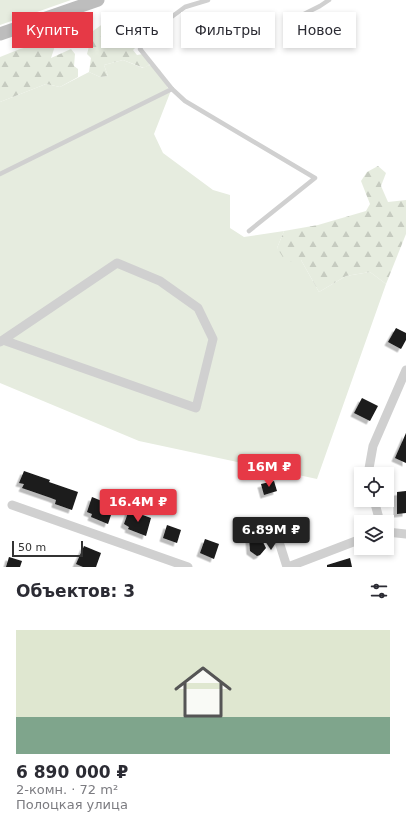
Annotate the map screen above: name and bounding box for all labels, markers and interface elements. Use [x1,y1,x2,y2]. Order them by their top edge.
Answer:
chip: Купить [12,12,93,48]
chip: Снять [101,12,173,48]
chip: Фильтры [181,12,275,48]
chip: Новое [283,12,356,48]
pin: 16M ₽ [241,454,297,488]
text: 16M ₽ [247,459,291,474]
map controls [354,467,394,555]
button: locate [354,467,394,507]
pin: 16.4M ₽ [101,489,175,523]
text: 16.4M ₽ [109,494,167,509]
button: layers [354,515,394,555]
pin: 6.89M ₽ [234,517,308,551]
text: 6.89M ₽ [242,522,300,537]
scale bar [12,539,83,558]
text: 50 m [18,541,46,554]
icon: filters [368,580,390,602]
text: Объектов: 3 [16,581,135,601]
icon: home [167,656,239,728]
text: 6 890 000 ₽ [16,762,128,782]
text: 2-комн. · 72 m² [16,782,118,797]
text: Полоцкая улица [16,797,128,812]

